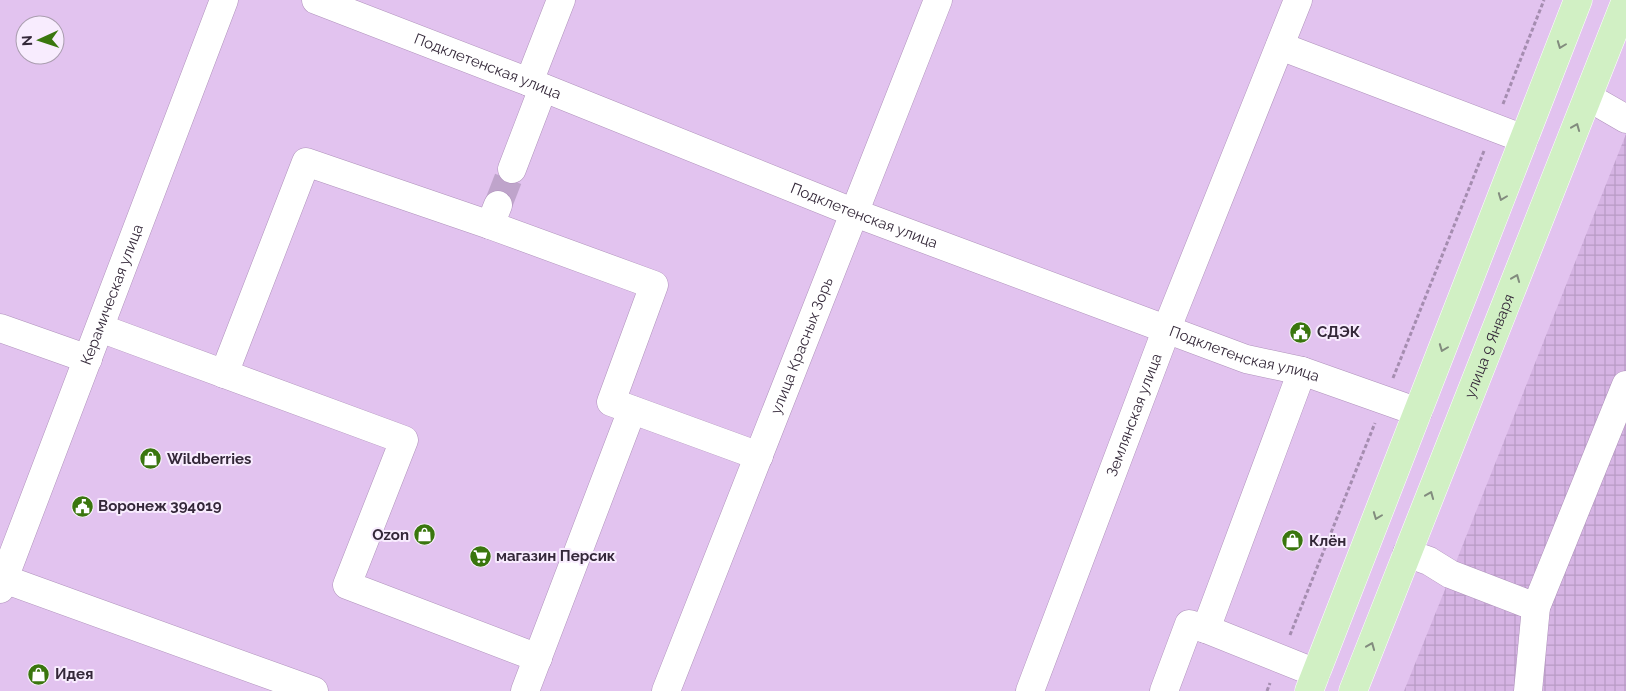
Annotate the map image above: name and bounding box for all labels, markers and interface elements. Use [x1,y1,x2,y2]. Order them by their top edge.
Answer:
north arrow [15,15,65,65]
street label: Подклетенская улица [412,30,564,103]
text: N [19,35,35,46]
one-way arrow [1557,41,1567,49]
one-way arrow [1569,123,1580,132]
street label: Подклетенская улица [788,179,940,252]
one-way arrow [1497,192,1508,201]
street label: Керамическая улица [77,222,147,368]
one-way arrow [1510,274,1520,283]
street label: улица Красных Зорь [767,275,837,417]
street label: улица 9 Января [1461,291,1518,401]
public building icon: СДЭК [1289,320,1313,344]
street label: Подклетенская улица [1167,322,1322,385]
place label: СДЭК [1317,323,1361,341]
one-way arrow [1438,343,1449,352]
street label: Землянская улица [1103,351,1166,479]
shop icon: Wildberries [139,447,163,471]
place label: Wildberries [167,450,251,468]
one-way arrow [1425,491,1435,499]
public building icon: Воронеж 394019 [70,494,94,518]
place label: Воронеж 394019 [98,497,222,515]
one-way arrow [1373,511,1383,520]
shop icon: Ozon [413,523,437,547]
place label: Ozon [372,526,409,544]
shop icon: Клён [1281,529,1305,553]
place label: Клён [1309,532,1346,550]
supermarket icon: магазин Персик [468,544,492,568]
place label: магазин Персик [496,547,616,565]
one-way arrow [1364,642,1375,651]
shop icon: Идея [27,662,51,686]
place label: Идея [55,665,93,683]

